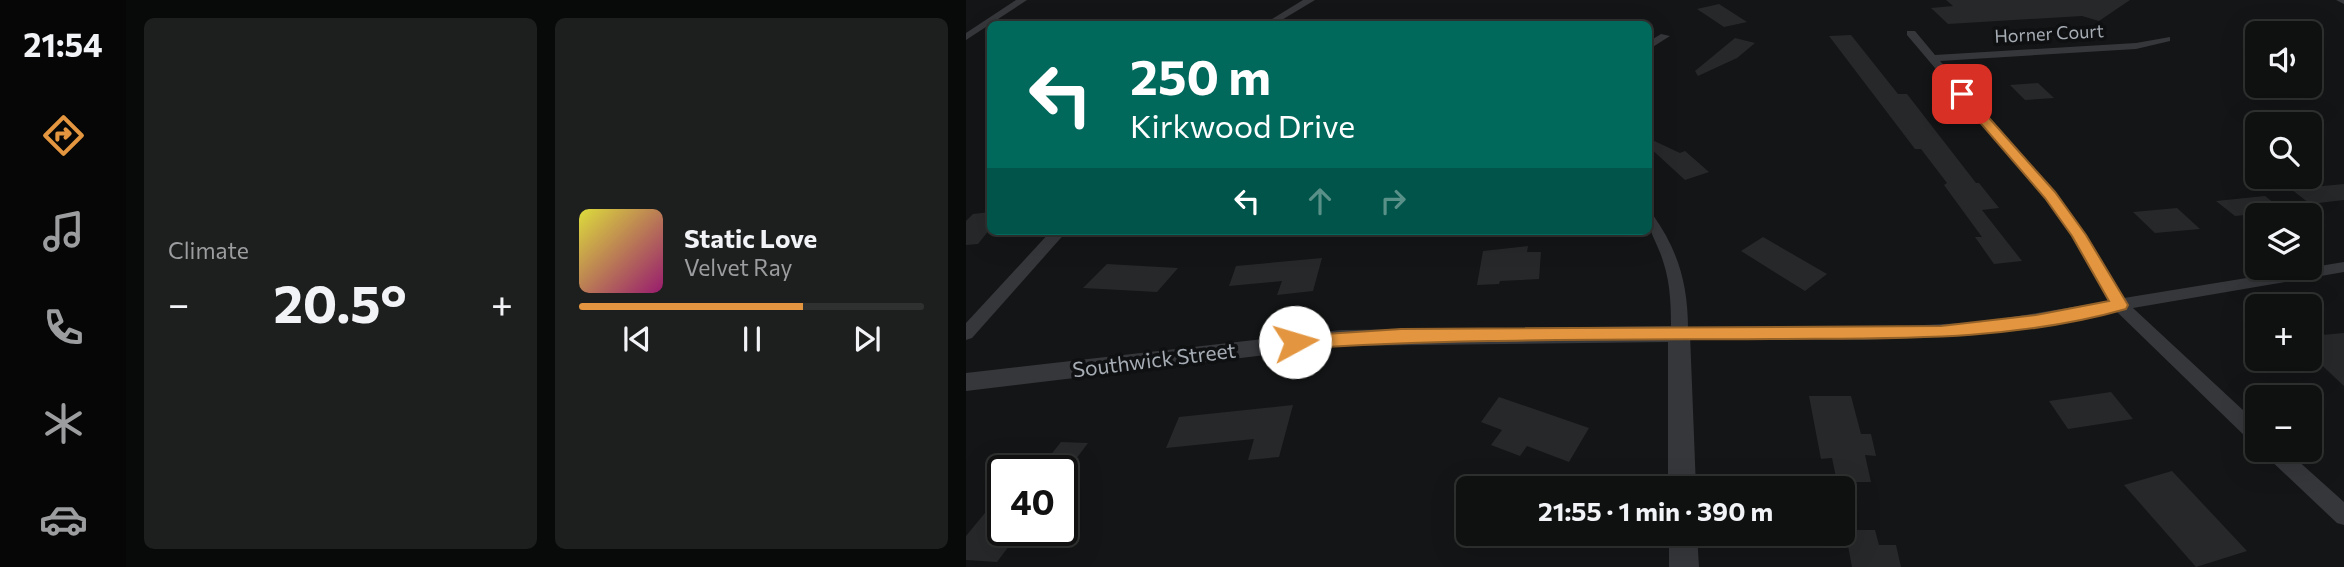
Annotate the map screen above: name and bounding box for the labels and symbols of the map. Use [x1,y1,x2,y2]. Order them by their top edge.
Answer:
street label: Horner Court [1994,19,2104,47]
pin [1932,64,1992,124]
position arrow [1258,305,1332,379]
street label: Southwick Street [1071,337,1237,381]
speed limit sign: 40 [987,455,1078,546]

